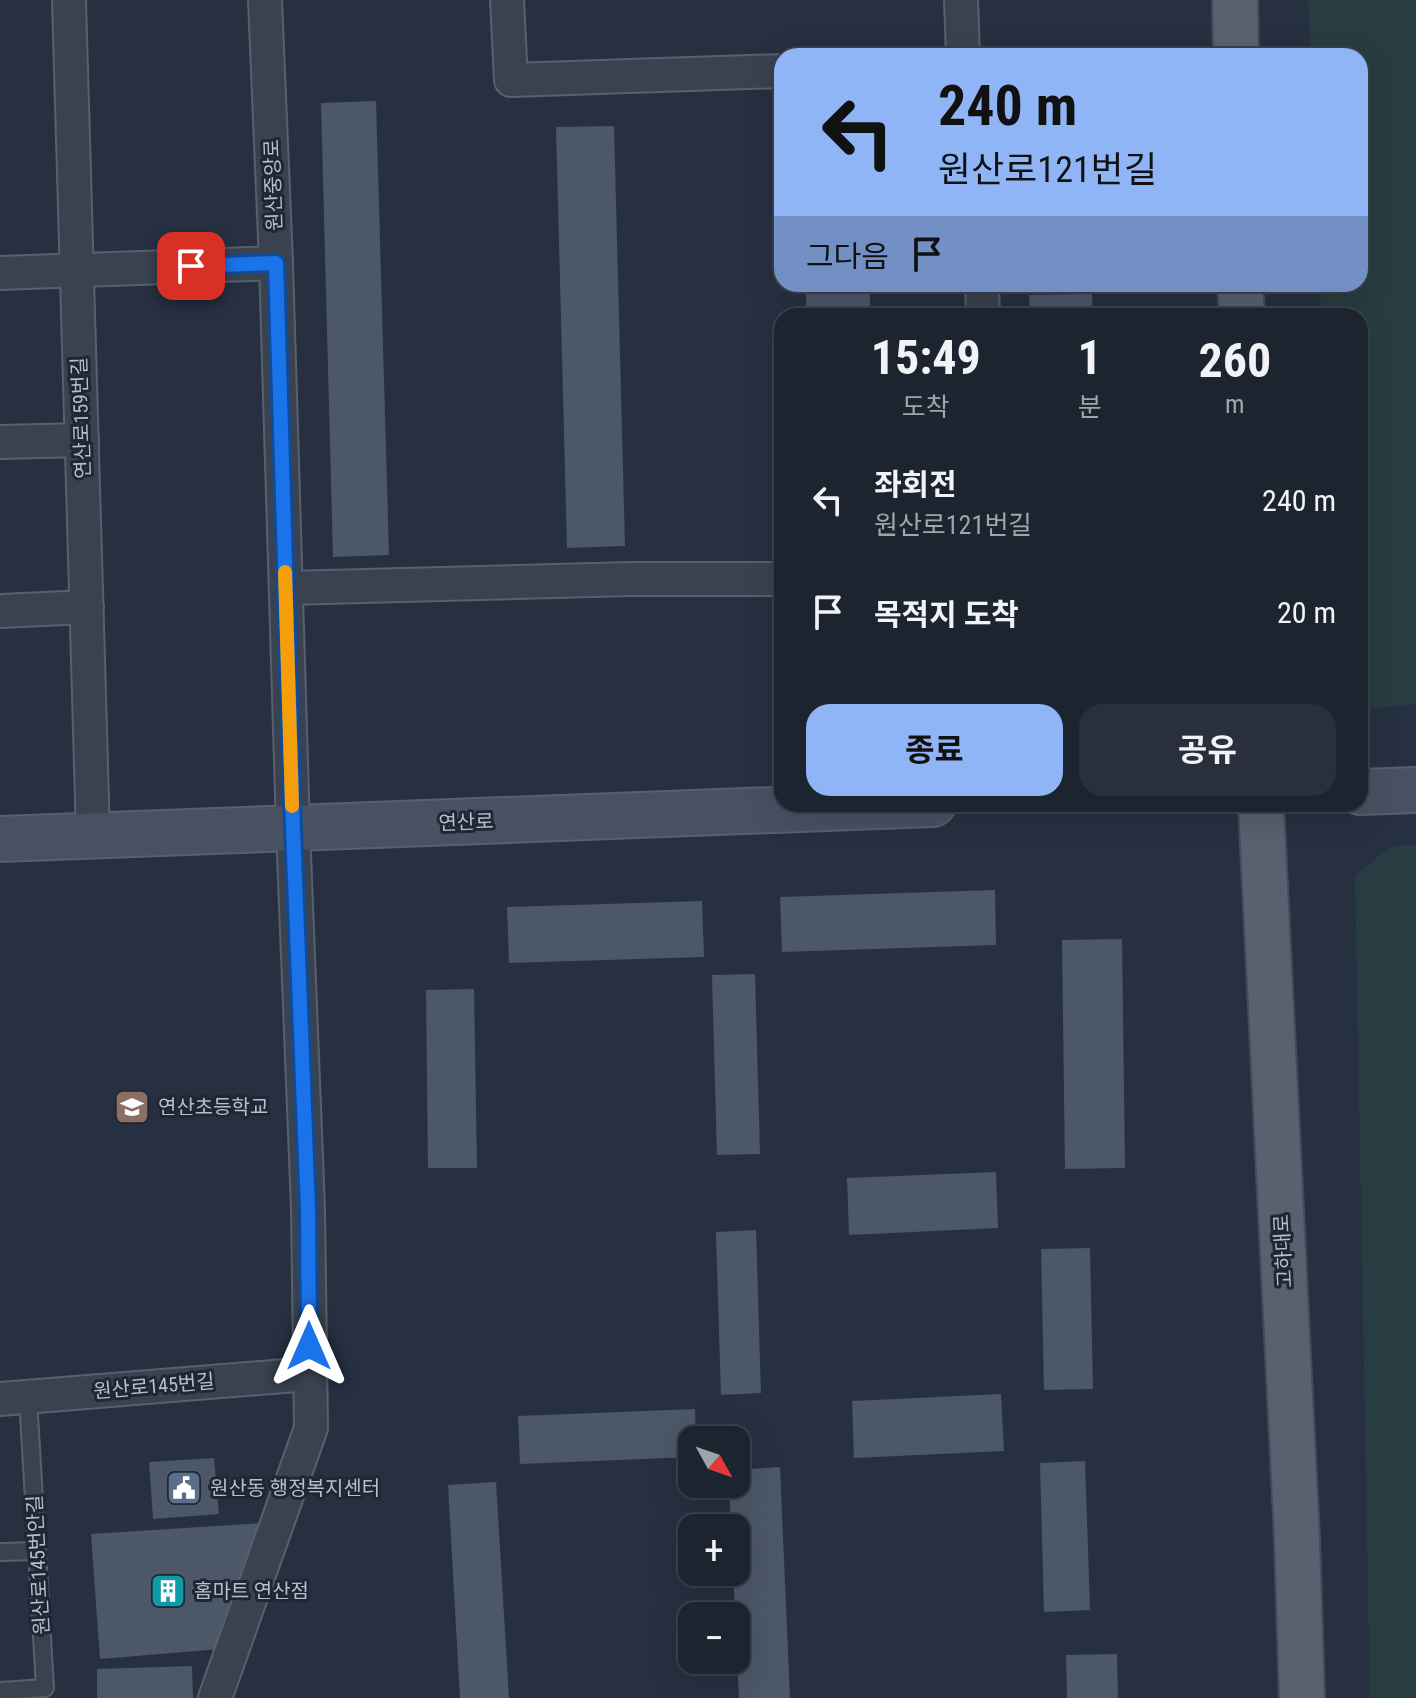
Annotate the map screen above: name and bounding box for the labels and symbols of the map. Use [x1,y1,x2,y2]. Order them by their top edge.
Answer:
street label: 원산중앙로 [259,139,287,231]
pin [157,232,225,300]
street label: 연산로159번길 [67,357,95,479]
street label: 연산로 [438,809,494,835]
school or university icon: 연산초등학교 [113,1088,151,1126]
place label: 연산초등학교 [158,1095,268,1119]
street label: 고하대로 [1269,1214,1297,1288]
position arrow [267,1304,351,1388]
street label: 원산로145번길 [92,1369,216,1403]
north arrow [678,1426,750,1498]
public building icon: 원산동 행정복지센터 [165,1469,203,1507]
place label: 원산동 행정복지센터 [210,1476,380,1500]
street label: 원산로145번안길 [22,1494,54,1636]
building icon: 홈마트 연산점 [149,1572,187,1610]
place label: 홈마트 연산점 [194,1579,309,1603]

